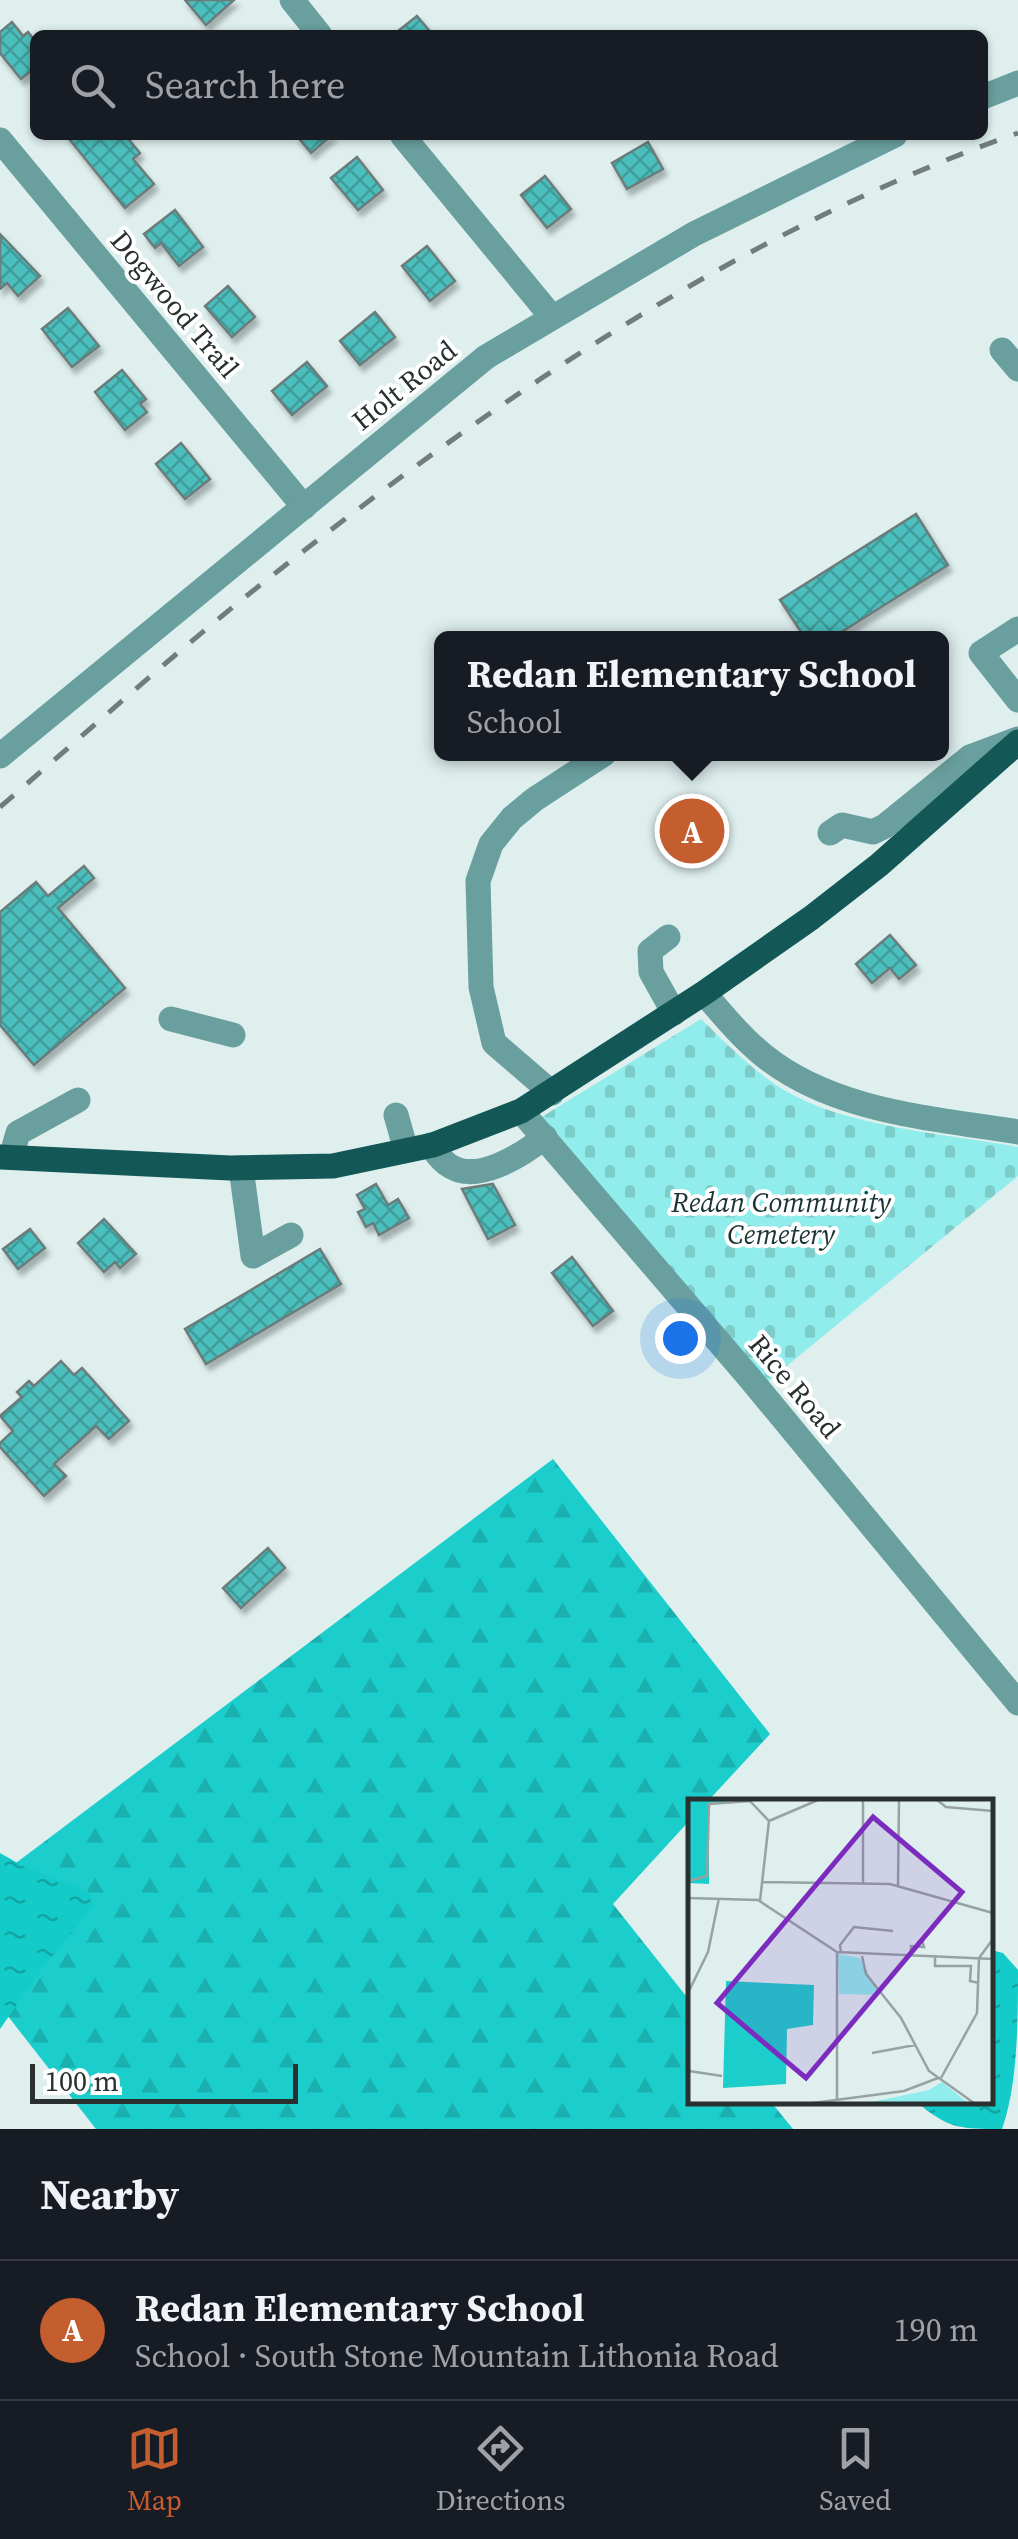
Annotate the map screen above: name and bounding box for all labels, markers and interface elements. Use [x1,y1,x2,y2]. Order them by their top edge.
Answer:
search box [30,30,988,140]
icon: search [65,58,120,113]
text: Search here [145,59,345,111]
street label: Dogwood Trail [102,222,248,386]
street label: Holt Road [344,331,464,439]
popup [434,631,949,761]
text: Redan Elementary School [467,648,916,700]
text: School [467,700,562,744]
pin: A [660,794,724,868]
park label: Redan Community Cemetery [670,1183,891,1253]
your location [655,1313,706,1364]
street label: Rice Road [740,1326,850,1446]
inset map [688,1799,993,2104]
scale bar [30,2059,298,2104]
text: 100 m [45,2062,119,2100]
text: Nearby [40,2165,179,2223]
text: Redan Elementary School [135,2282,585,2334]
text: A [62,2308,83,2352]
text: 190 m [894,2308,978,2352]
text: School · South Stone Mountain Lithonia Road [135,2334,779,2378]
tab: Map [127,2421,182,2519]
tab: Directions [436,2421,565,2519]
tab: Saved [819,2421,891,2519]

